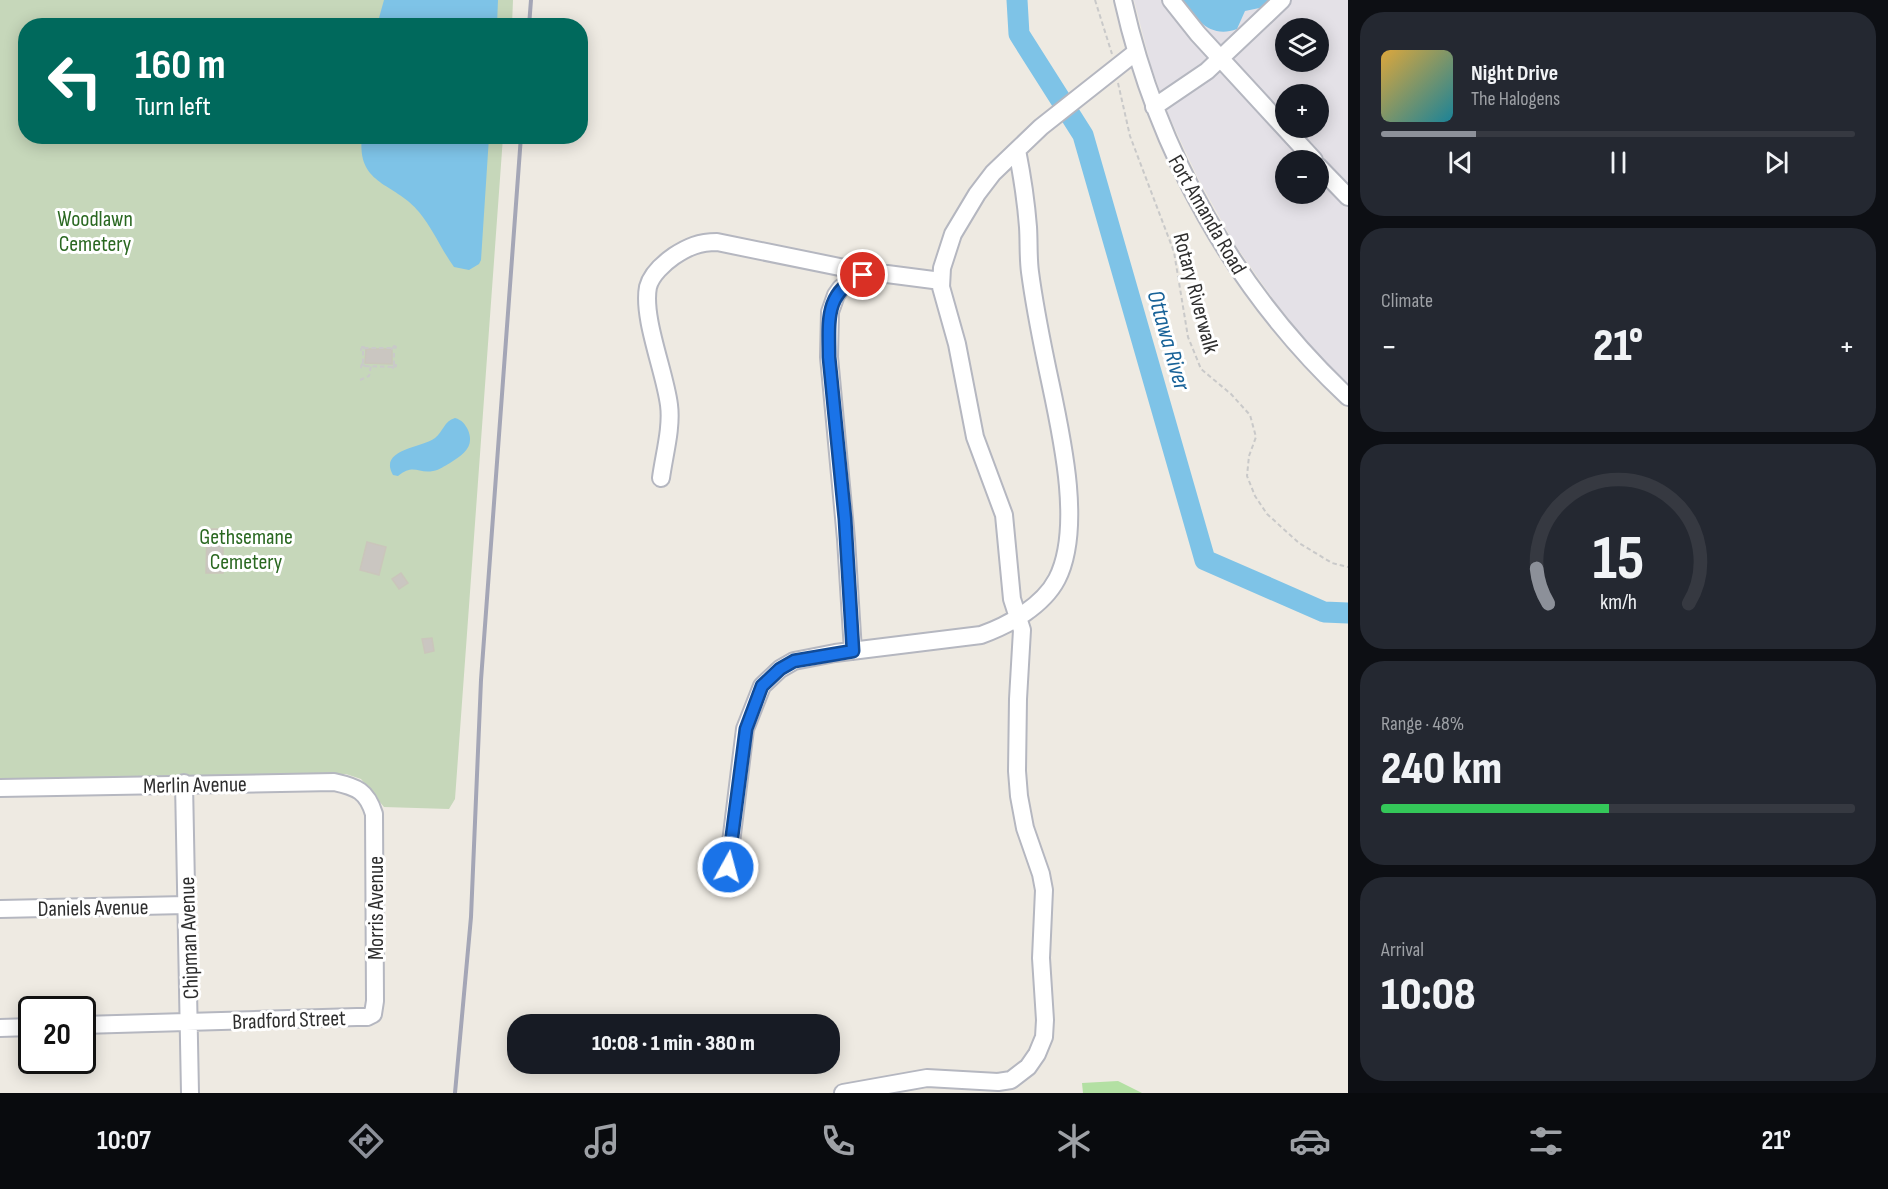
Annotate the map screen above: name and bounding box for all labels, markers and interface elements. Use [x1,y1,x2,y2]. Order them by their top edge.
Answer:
map controls [1275,18,1329,204]
button: layers [1275,18,1329,72]
text: 160 m [135,40,226,91]
icon: left [36,42,114,120]
text: Night Drive [1471,60,1558,87]
button: + [1275,84,1329,138]
text: The Halogens [1471,87,1560,111]
text: Turn left [135,91,211,123]
icon: previous [1444,146,1477,179]
icon: pause [1602,146,1635,179]
icon: next [1760,146,1793,179]
street label: Fort Amanda Road [1162,150,1252,279]
button: − [1275,150,1329,204]
park label: Woodlawn Cemetery [57,206,133,258]
street label: Rotary Riverwalk [1167,230,1225,357]
pin [837,249,888,300]
icon: arrive [846,258,879,291]
water label: Ottawa River [1140,287,1197,395]
text: Climate [1381,289,1433,313]
text: 21° [1593,319,1643,374]
text: − [1381,327,1397,367]
text: + [1839,327,1855,367]
text: 15 [1592,522,1644,597]
park label: Gethsemane Cemetery [199,524,293,576]
text: km/h [1599,590,1637,615]
text: Range · 48% [1381,712,1464,736]
text: 240 km [1381,742,1502,797]
street label: Merlin Avenue [143,771,247,800]
position arrow [696,835,760,899]
street label: Morris Avenue [363,856,390,960]
street label: Chipman Avenue [174,876,205,1000]
street label: Daniels Avenue [37,894,149,923]
text: Arrival [1381,938,1424,962]
text: 10:08 [1381,968,1476,1023]
speed limit sign: 20 [18,996,96,1074]
street label: Bradford Street [232,1005,346,1036]
text: 10:08 · 1 min · 380 m [592,1030,755,1057]
icon: directions [345,1120,387,1162]
icon: music [581,1120,623,1162]
icon: phone [817,1120,859,1162]
icon: climate [1053,1120,1095,1162]
icon: car [1289,1120,1331,1162]
icon: filters [1525,1120,1567,1162]
text: 10:07 [97,1125,151,1157]
text: 21° [1762,1125,1791,1157]

